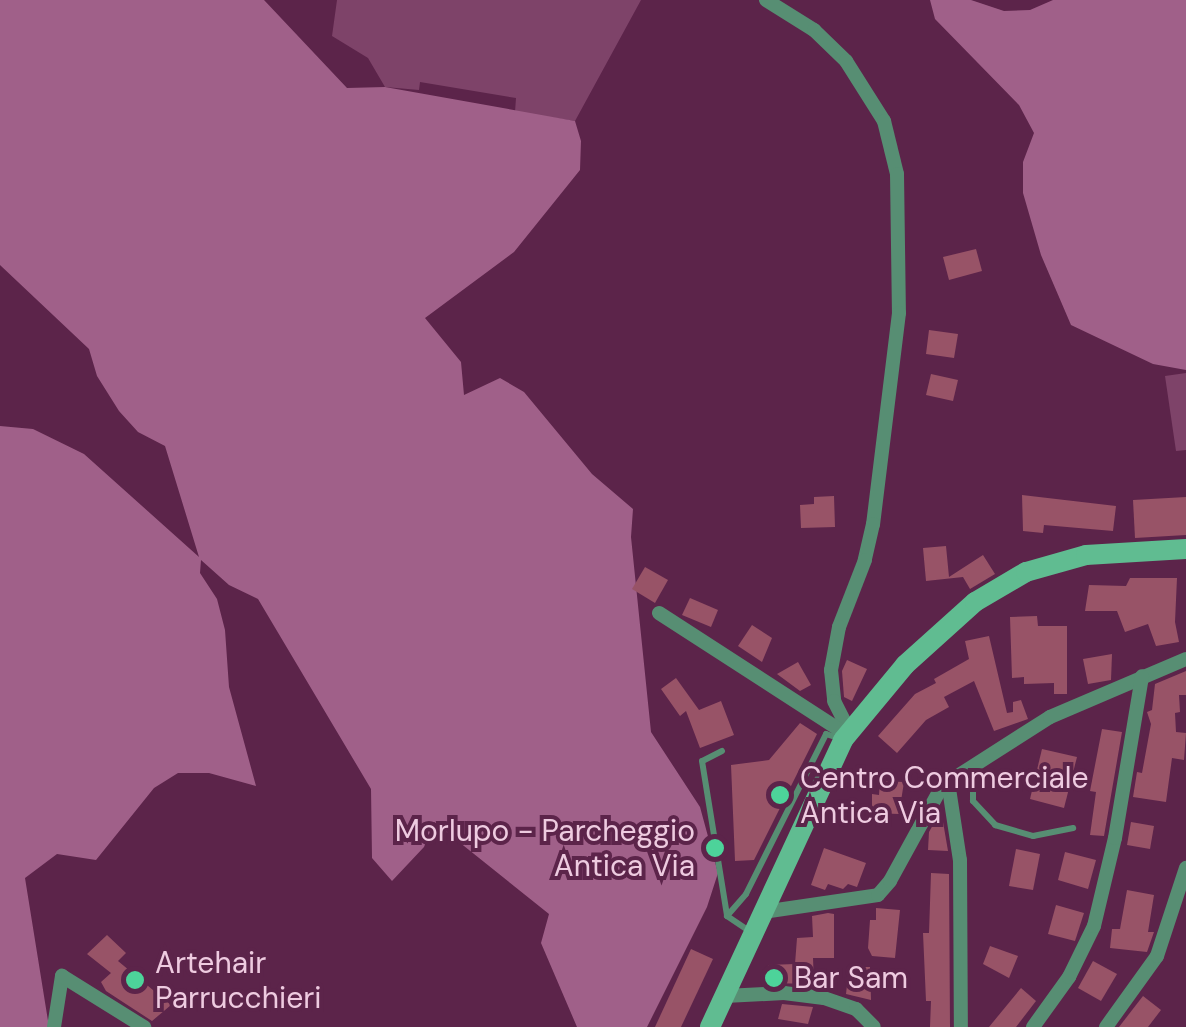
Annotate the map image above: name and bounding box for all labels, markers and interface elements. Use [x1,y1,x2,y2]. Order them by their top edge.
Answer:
place label: Centro Commerciale Antica Via [800,760,1089,830]
marker: Centro Commerciale Antica Via [769,784,791,806]
place label: Morlupo - Parcheggio Antica Via [395,813,695,884]
marker: Morlupo - Parcheggio Antica Via [704,837,726,859]
place label: Artehair Parrucchieri [155,945,322,1016]
place label: Bar Sam [794,960,908,996]
marker: Bar Sam [763,967,785,989]
marker: Artehair Parrucchieri [124,969,146,991]

